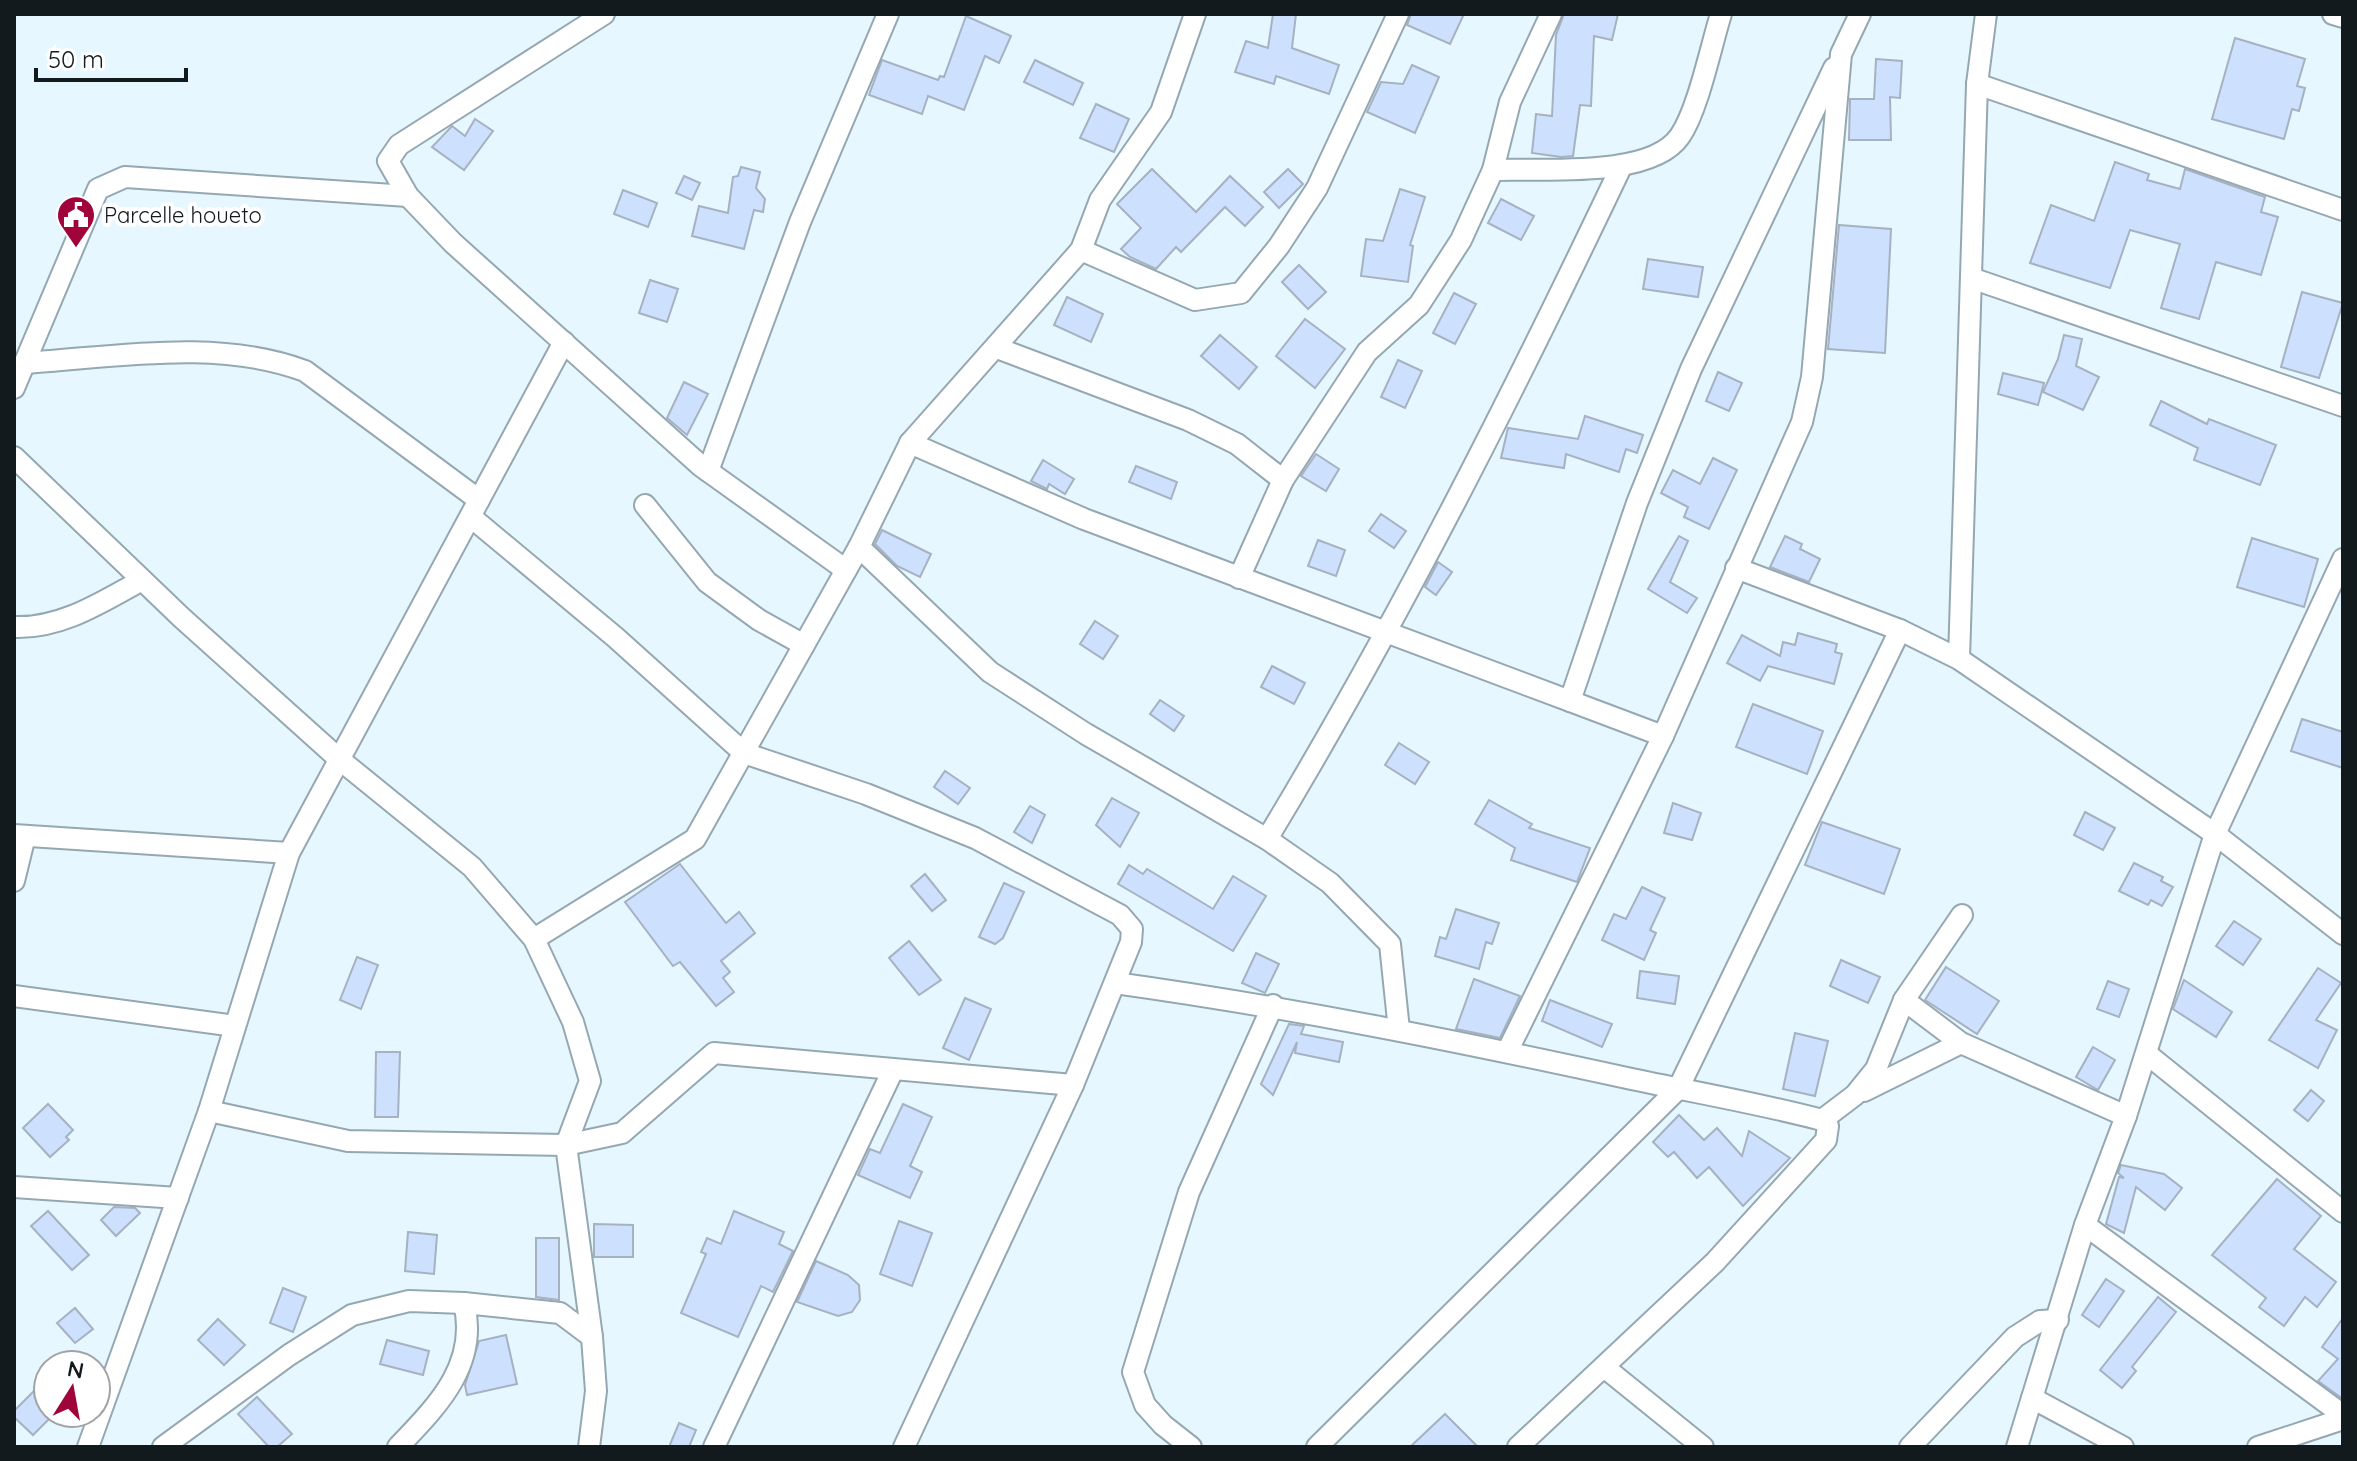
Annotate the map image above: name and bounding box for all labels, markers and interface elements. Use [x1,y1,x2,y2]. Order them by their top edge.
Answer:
scale bar [36,32,186,82]
text: 50 m [48,44,104,74]
public building icon: Parcelle houeto [55,194,97,249]
place label: Parcelle houeto [104,201,262,229]
north arrow [32,1349,112,1429]
text: N [65,1354,86,1385]

